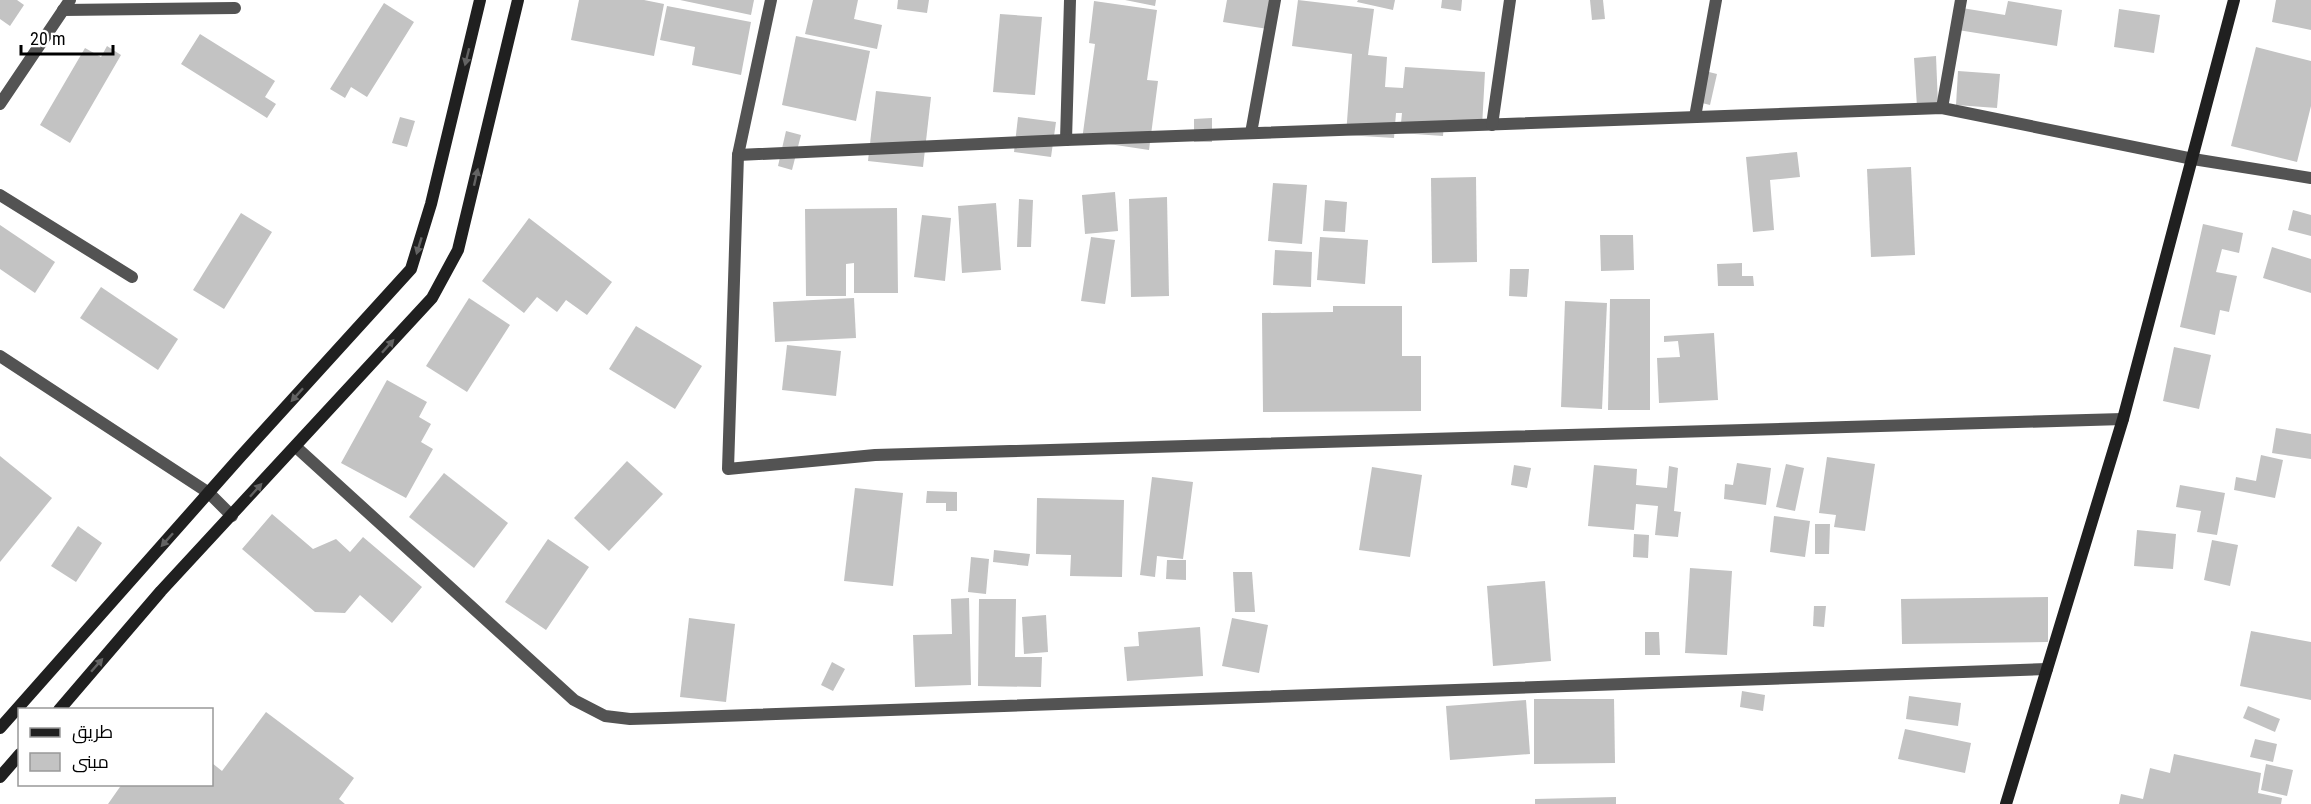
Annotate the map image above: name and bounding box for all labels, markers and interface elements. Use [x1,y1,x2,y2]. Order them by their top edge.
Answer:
scale bar [21,18,112,56]
text: 20 m [30,28,65,49]
one-way arrow [461,48,471,66]
one-way arrow [471,168,481,186]
one-way arrow [414,237,423,255]
one-way arrow [381,339,394,354]
one-way arrow [290,388,304,403]
one-way arrow [249,483,262,498]
one-way arrow [160,533,173,548]
one-way arrow [90,658,103,673]
legend [18,708,213,786]
text: طريق [72,721,113,744]
text: مبنى [72,751,109,773]

